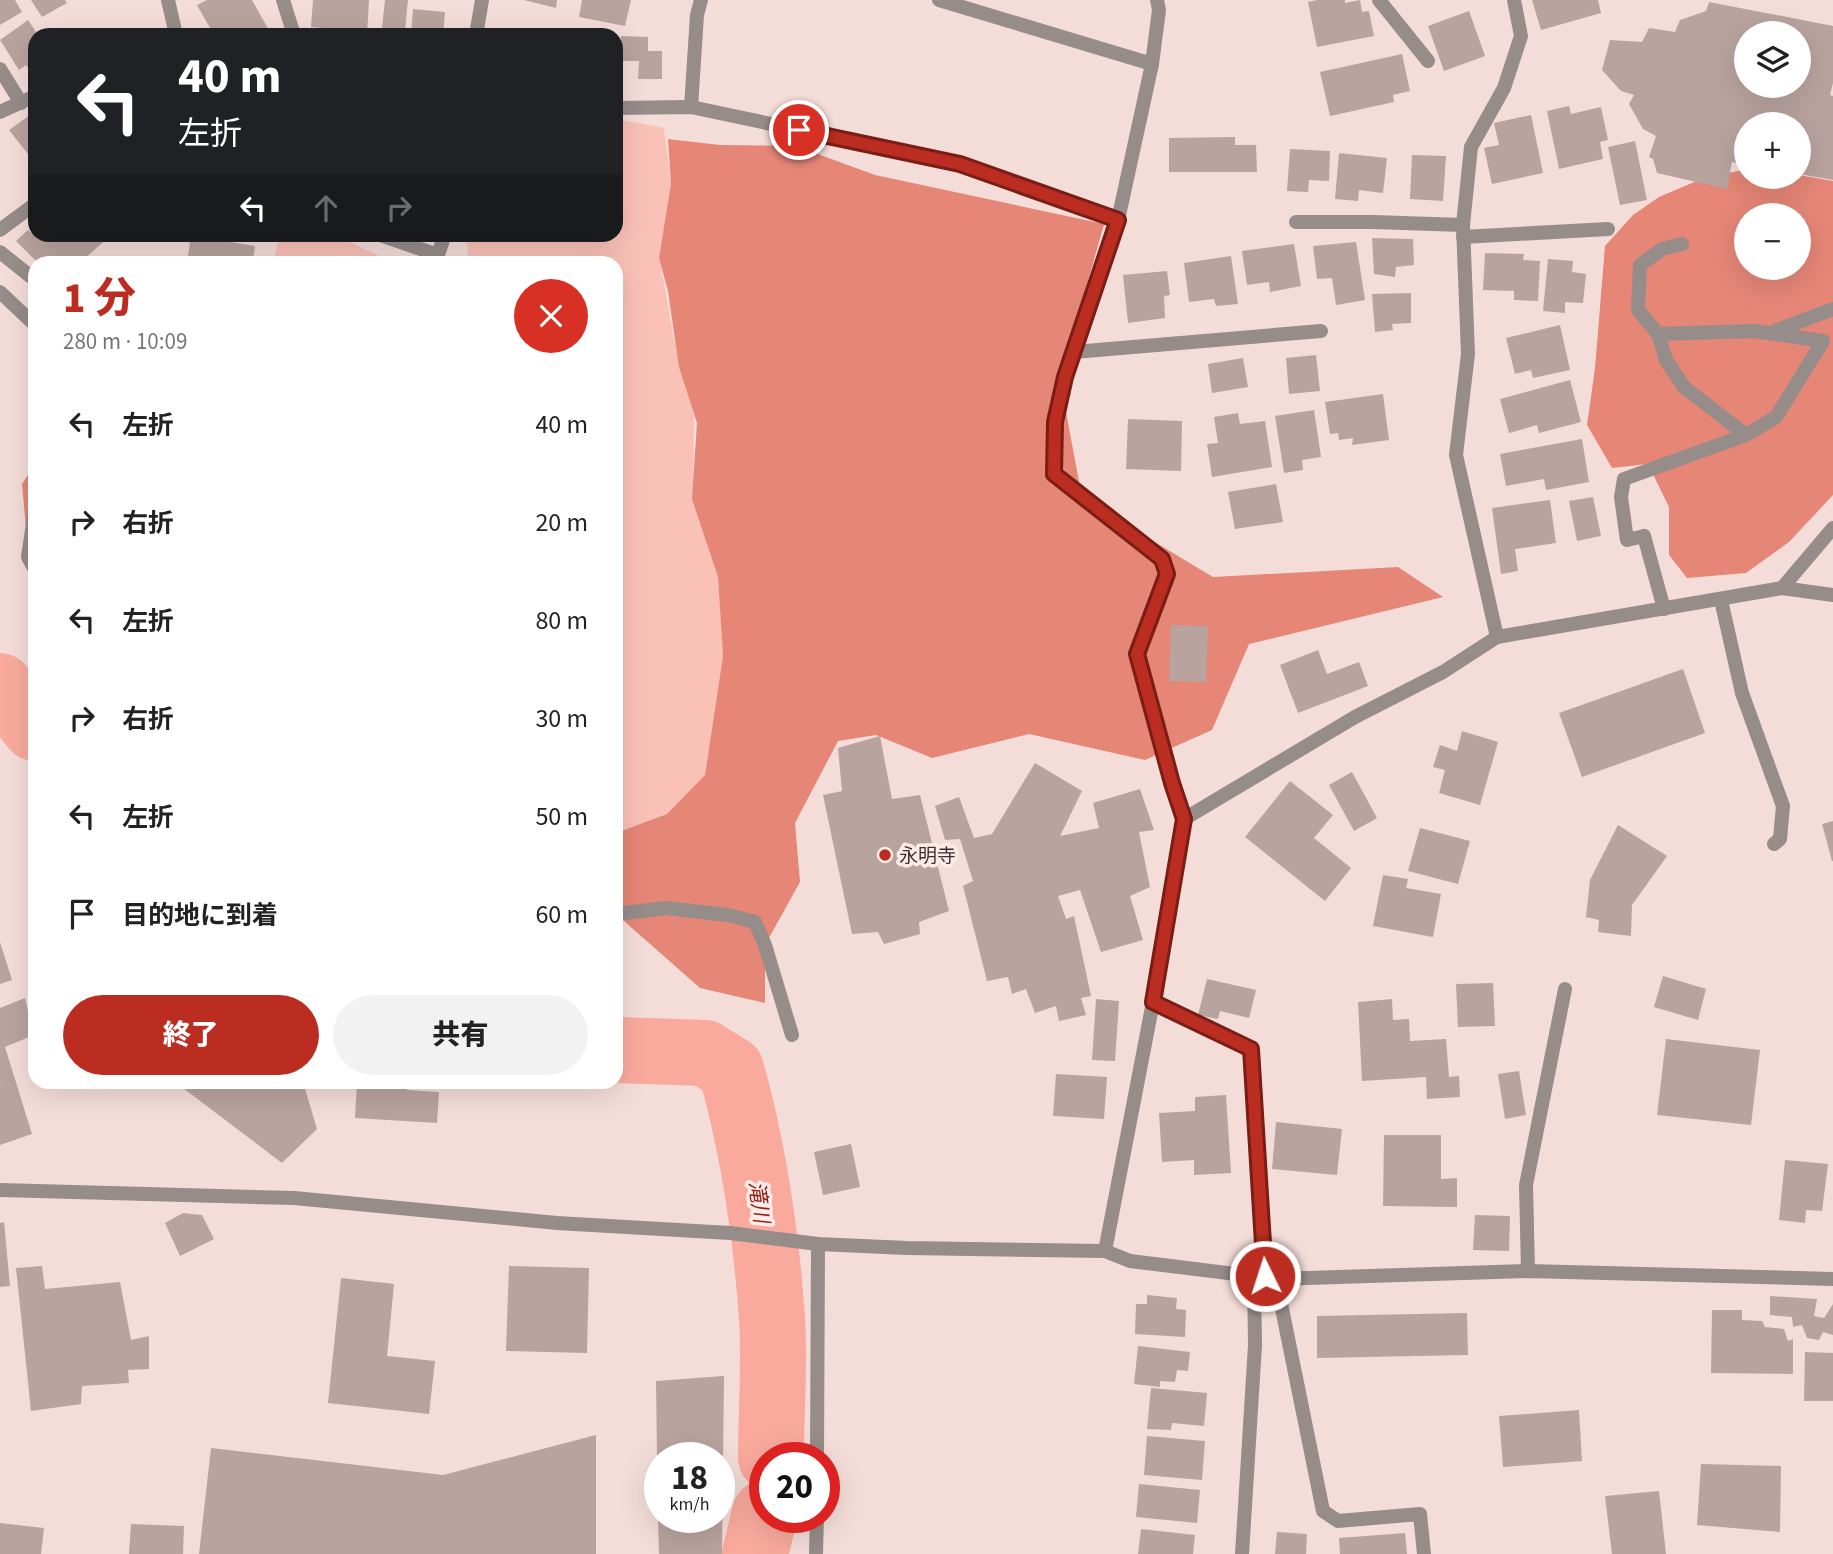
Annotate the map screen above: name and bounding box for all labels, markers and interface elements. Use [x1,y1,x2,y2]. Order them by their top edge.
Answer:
map controls [1734,21,1811,280]
button: layers [1734,21,1811,98]
text: 40 m [178,42,282,112]
icon: left [63,56,154,147]
pin [769,100,829,160]
text: 左折 [178,111,242,157]
icon: arrive [780,111,818,149]
button: + [1734,112,1811,189]
icon: left [234,189,272,227]
icon: ahead [307,189,345,227]
icon: right [380,189,418,227]
button: − [1734,203,1811,280]
text: 1 分 [63,269,136,329]
button: close [514,279,588,353]
text: 280 m · 10:09 [63,325,187,358]
icon: left [63,405,101,443]
text: 40 m [535,406,588,443]
text: 左折 [122,407,174,444]
icon: right [63,503,101,541]
text: 20 m [535,504,588,541]
text: 右折 [122,505,174,542]
icon: left [63,601,101,639]
text: 80 m [535,602,588,639]
text: 左折 [122,603,174,640]
icon: right [63,699,101,737]
text: 30 m [535,700,588,737]
text: 右折 [122,701,174,738]
icon: left [63,797,101,835]
text: 50 m [535,798,588,835]
text: 左折 [122,799,174,836]
place label: 永明寺 [899,843,956,870]
marker: 永明寺 [877,847,893,863]
icon: arrive [63,895,101,933]
text: 60 m [535,896,588,933]
text: 目的地に到着 [122,897,278,934]
button: 終了 [63,995,319,1075]
button: 共有 [333,995,588,1075]
water label: 滝川 [741,1179,777,1227]
position arrow [1228,1239,1302,1313]
speed limit sign: 20 [749,1442,840,1533]
text: 18 [671,1453,708,1503]
text: km/h [670,1492,709,1517]

